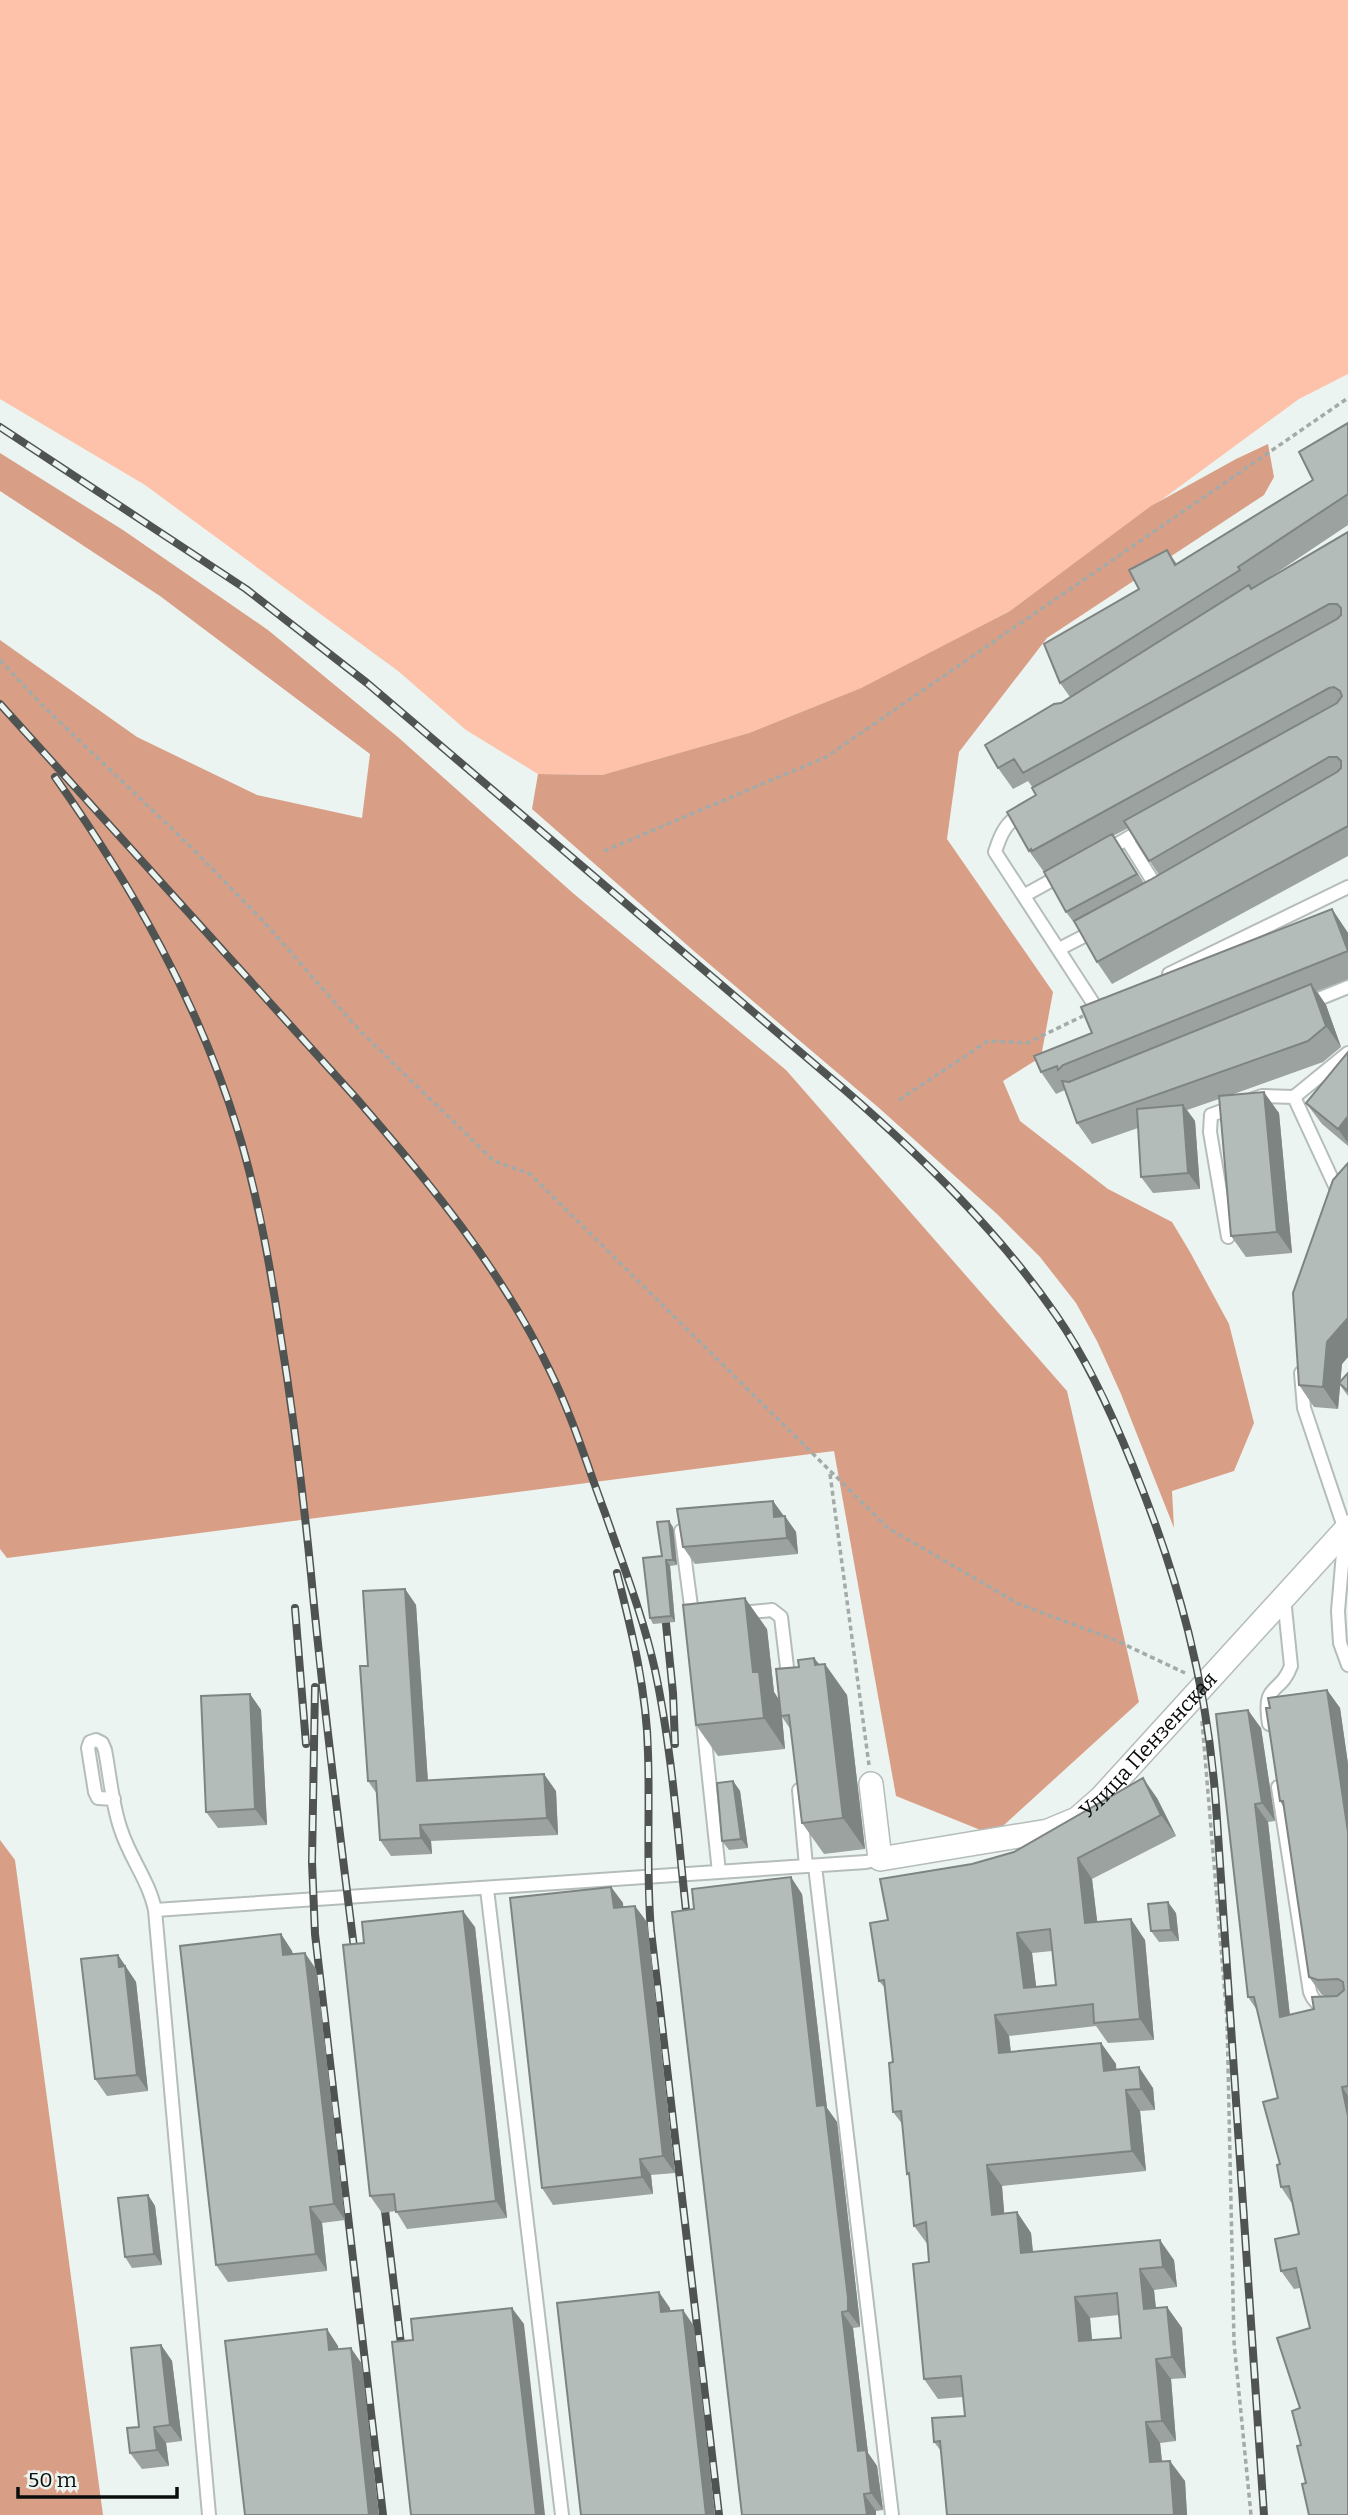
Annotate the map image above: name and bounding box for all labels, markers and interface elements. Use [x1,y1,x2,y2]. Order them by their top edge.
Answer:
street label: Улица Пензенская [1074,1666,1223,1824]
scale bar [18,2456,177,2500]
text: 50 m [28,2467,77,2493]

